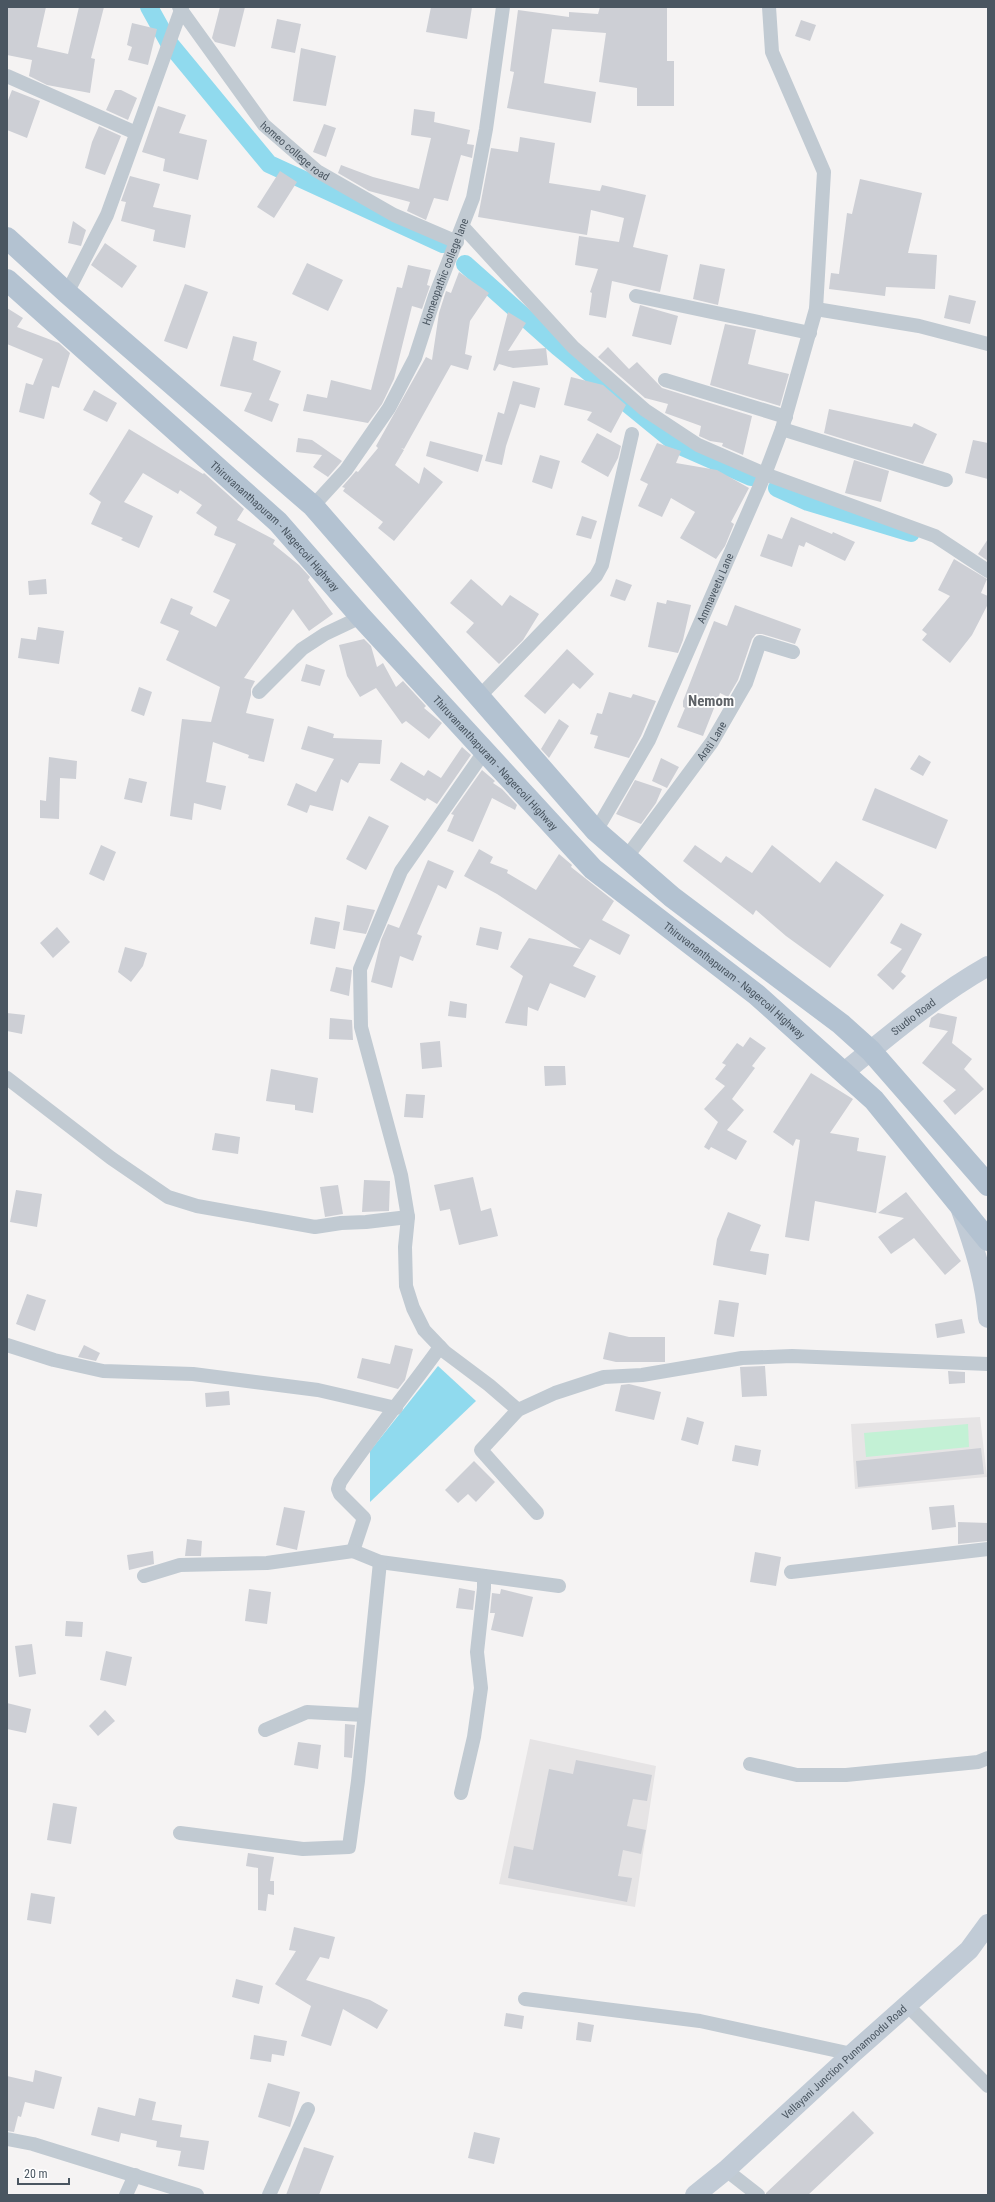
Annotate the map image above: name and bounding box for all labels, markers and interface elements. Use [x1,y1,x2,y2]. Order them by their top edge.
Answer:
street label: homeo college road [258,119,332,183]
street label: Homeopathic college lane [420,217,471,327]
street label: Thiruvananthapuram - Nagercoil Highway [208,458,342,594]
street label: Ammaveetu Lane [694,551,736,625]
district label: Nemom [688,692,734,710]
street label: Thiruvananthapuram - Nagercoil Highway [430,693,561,833]
street label: Arati Lane [694,719,729,763]
street label: Thiruvananthapuram - Nagercoil Highway [661,919,808,1042]
street label: Studio Road [888,996,938,1038]
street label: Vellayani Junction Punnamoodu Road [779,2002,909,2122]
scale bar [18,2160,69,2186]
text: 20 m [24,2167,48,2181]

